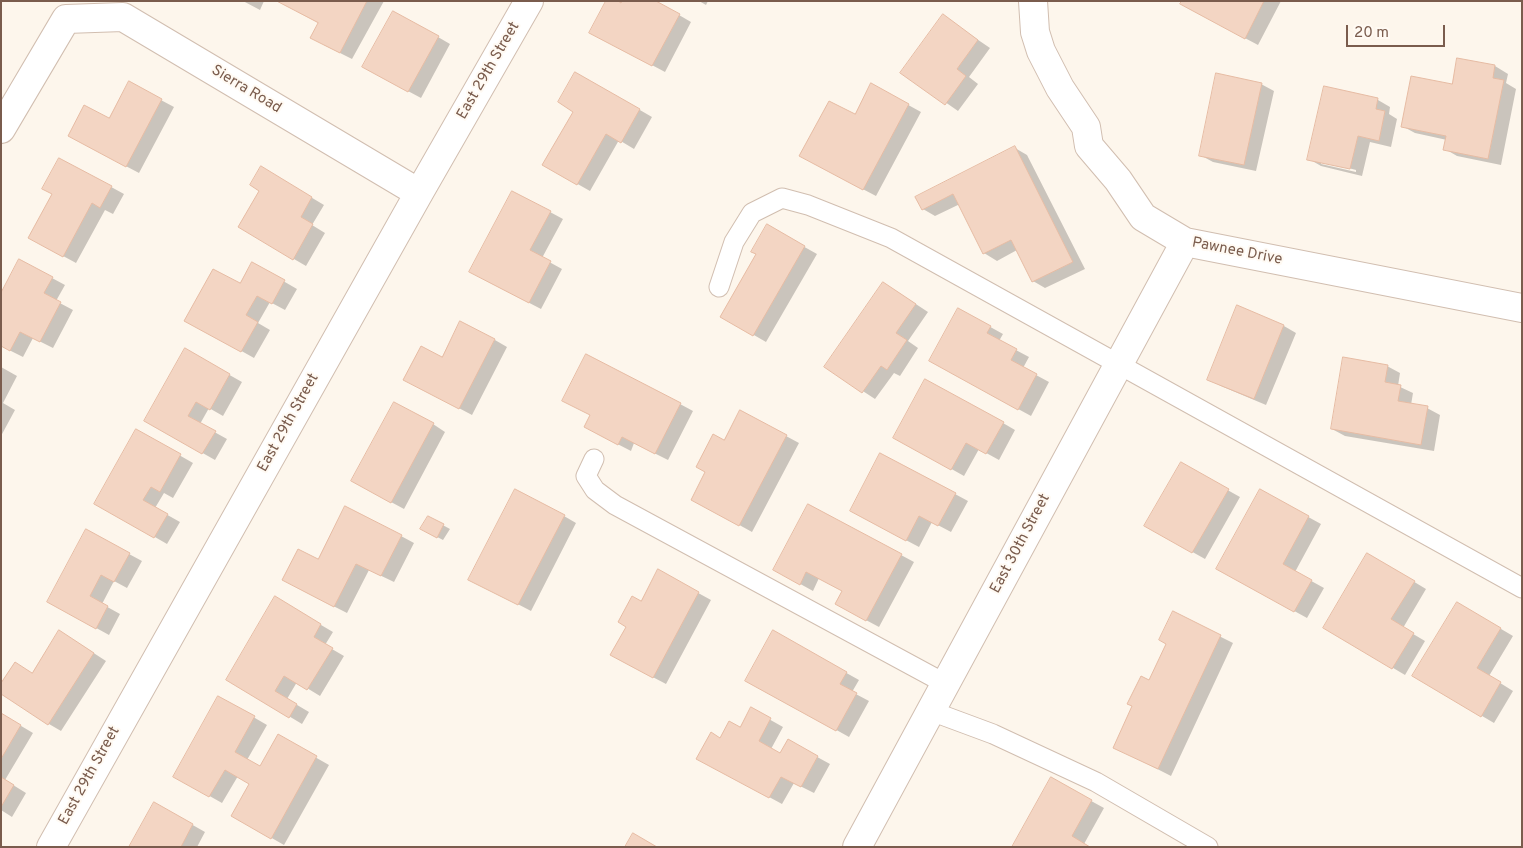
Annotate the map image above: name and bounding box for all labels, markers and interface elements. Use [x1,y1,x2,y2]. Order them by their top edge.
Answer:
scale bar [1348,15,1447,47]
street label: East 29th Street [454,19,524,123]
text: 20 m [1354,24,1389,43]
street label: Sierra Road [208,62,284,118]
street label: Pawnee Drive [1190,234,1284,270]
street label: East 29th Street [255,371,323,475]
street label: East 30th Street [987,491,1055,597]
street label: East 29th Street [56,724,124,828]

